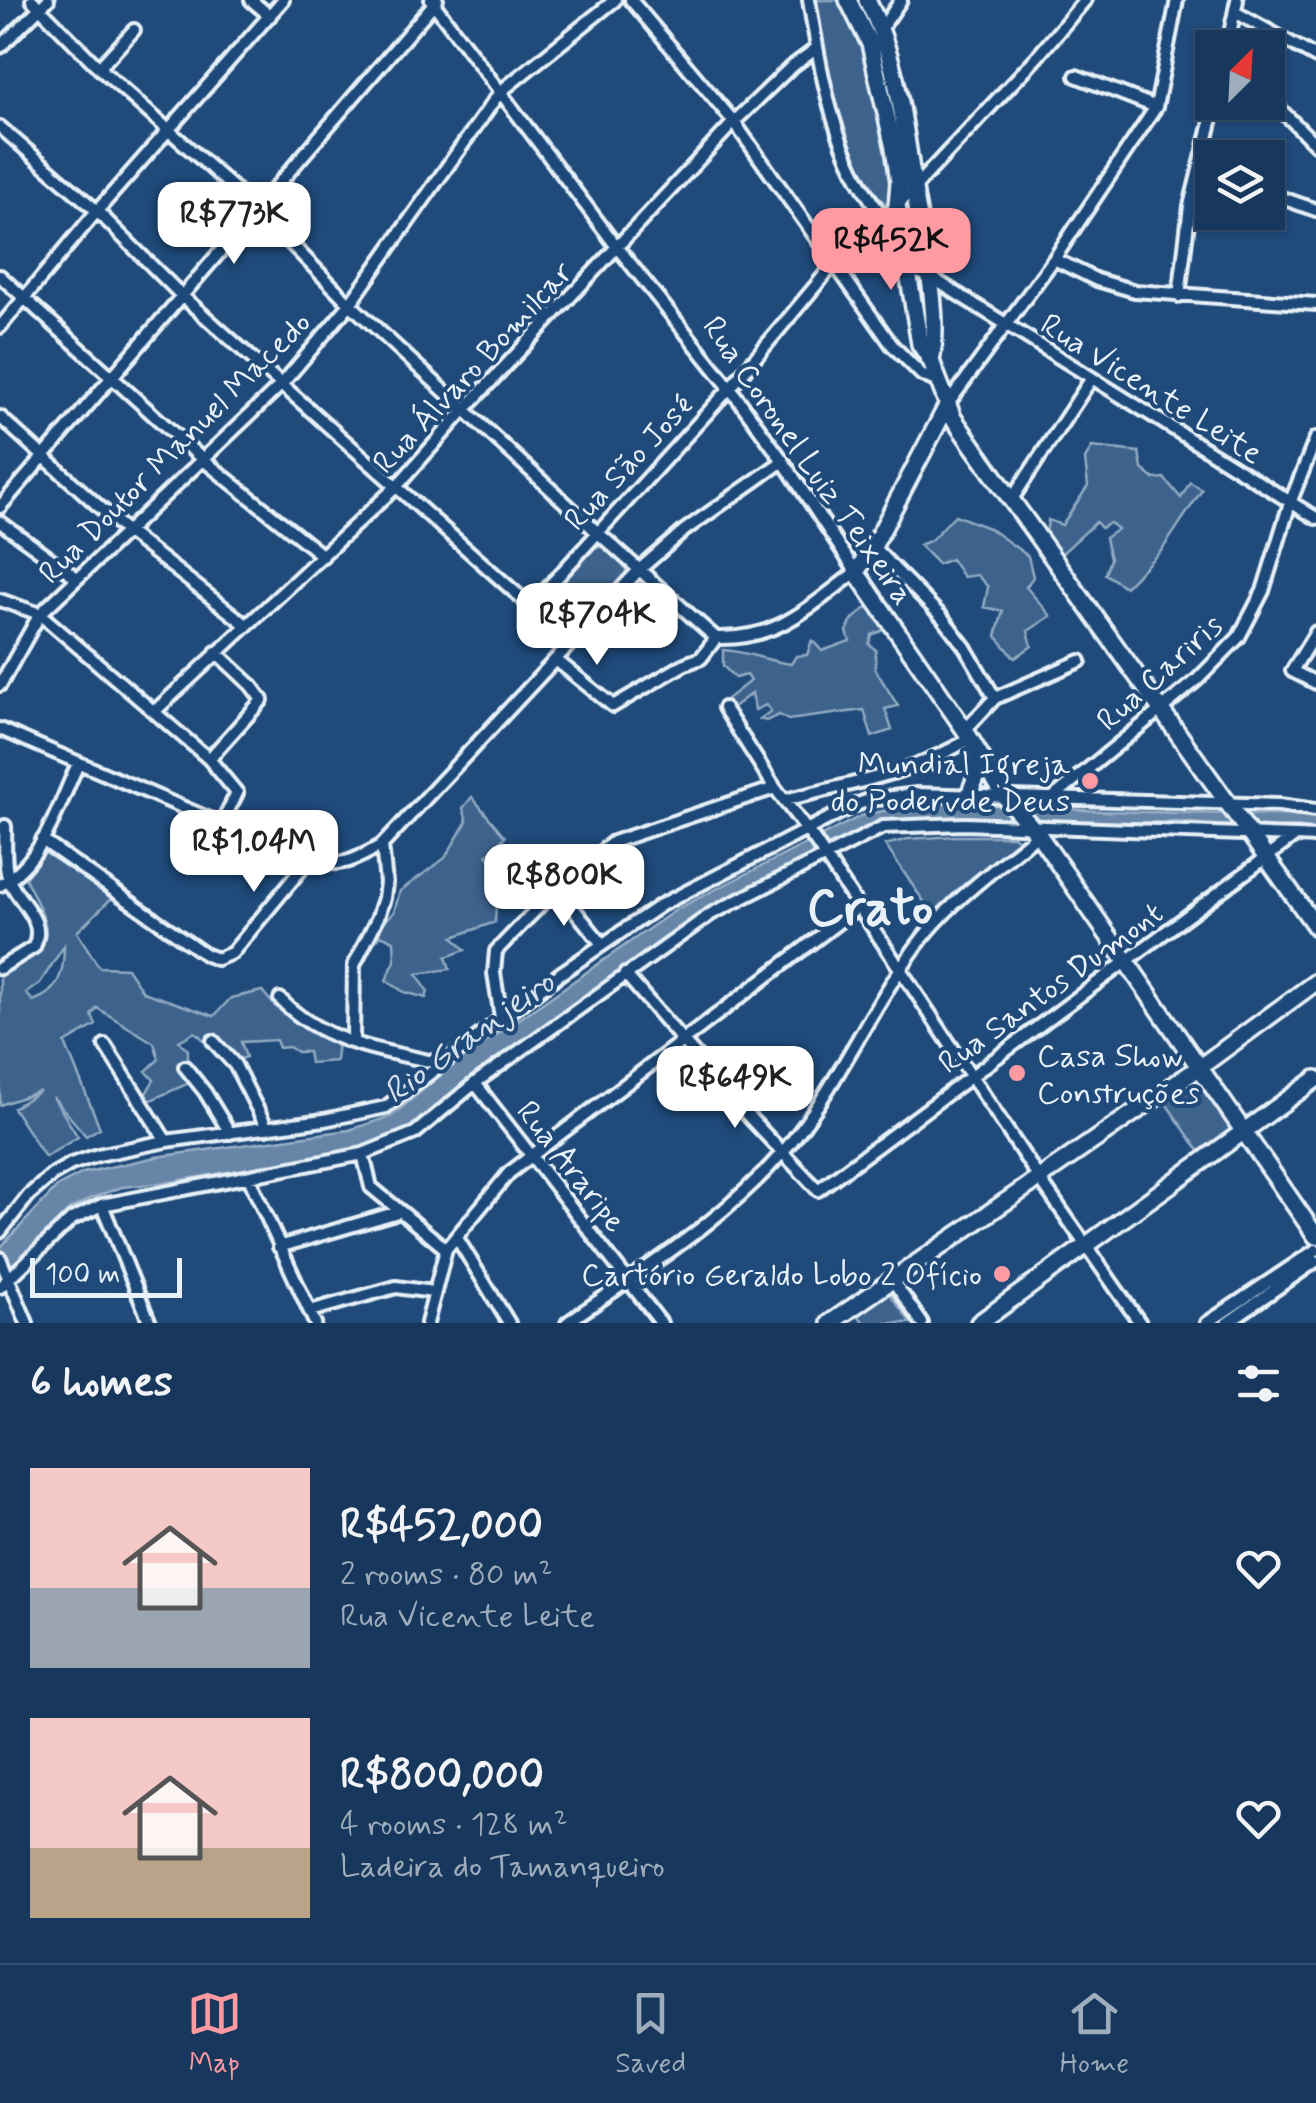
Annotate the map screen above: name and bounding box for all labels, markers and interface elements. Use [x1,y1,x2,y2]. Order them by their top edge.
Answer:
north arrow [1195,30,1285,120]
map controls [1195,30,1285,230]
button: layers [1195,140,1285,230]
pin: R$773K [153,182,315,267]
text: R$773K [180,193,288,235]
pin: R$452K [810,208,972,293]
text: R$452K [834,219,948,261]
street label: Rua Álvaro Bomilcar [364,253,583,484]
street label: Rua Doutor Manuel Macedo [30,303,321,594]
street label: Rua Vicente Leite [1032,304,1270,475]
street label: Rua Coronel Luiz Teixeira [692,308,923,614]
street label: Rua São José [555,386,704,541]
pin: R$704K [516,583,678,668]
text: R$704K [539,594,655,636]
street label: Rua Cariris [1088,606,1232,741]
place label: Mundial Igreja do Podervde Deus [831,744,1071,823]
marker: Mundial Igreja do Podervde Deus [1079,770,1101,792]
pin: R$1.04M [162,810,346,895]
text: R$1.04M [192,821,316,863]
pin: R$800K [483,844,645,929]
text: R$800K [506,855,622,897]
district label: Crato [807,876,933,944]
street label: Rua Santos Dumont [930,893,1172,1084]
water label: Rio Granjeiro [374,959,565,1115]
place label: Casa Show Construções [1037,1036,1199,1115]
pin: R$649K [654,1046,816,1131]
text: R$649K [679,1057,791,1099]
marker: Casa Show Construções [1006,1062,1028,1084]
street label: Rua Araripe [506,1093,635,1242]
scale bar [30,1253,182,1298]
place label: Cartório Geraldo Lobo 2 Ofício [581,1255,982,1297]
text: 100 m [45,1257,120,1294]
marker: Cartório Geraldo Lobo 2 Ofício [991,1263,1013,1285]
text: 6 homes [30,1356,173,1411]
icon: filters [1231,1356,1286,1411]
text: R$452,000 [340,1499,543,1554]
icon: home [110,1508,230,1628]
icon: heart [1231,1541,1286,1596]
text: 2 rooms · 80 m² [340,1554,553,1596]
text: Rua Vicente Leite [340,1596,595,1638]
text: R$800,000 [340,1749,544,1804]
icon: home [110,1758,230,1878]
icon: heart [1231,1791,1286,1846]
text: 4 rooms · 128 m² [340,1804,568,1846]
text: Ladeira do Tamanqueiro [340,1846,665,1888]
tab: Map [187,1986,242,2083]
tab: Saved [615,1986,686,2083]
tab: Home [1060,1986,1129,2083]

